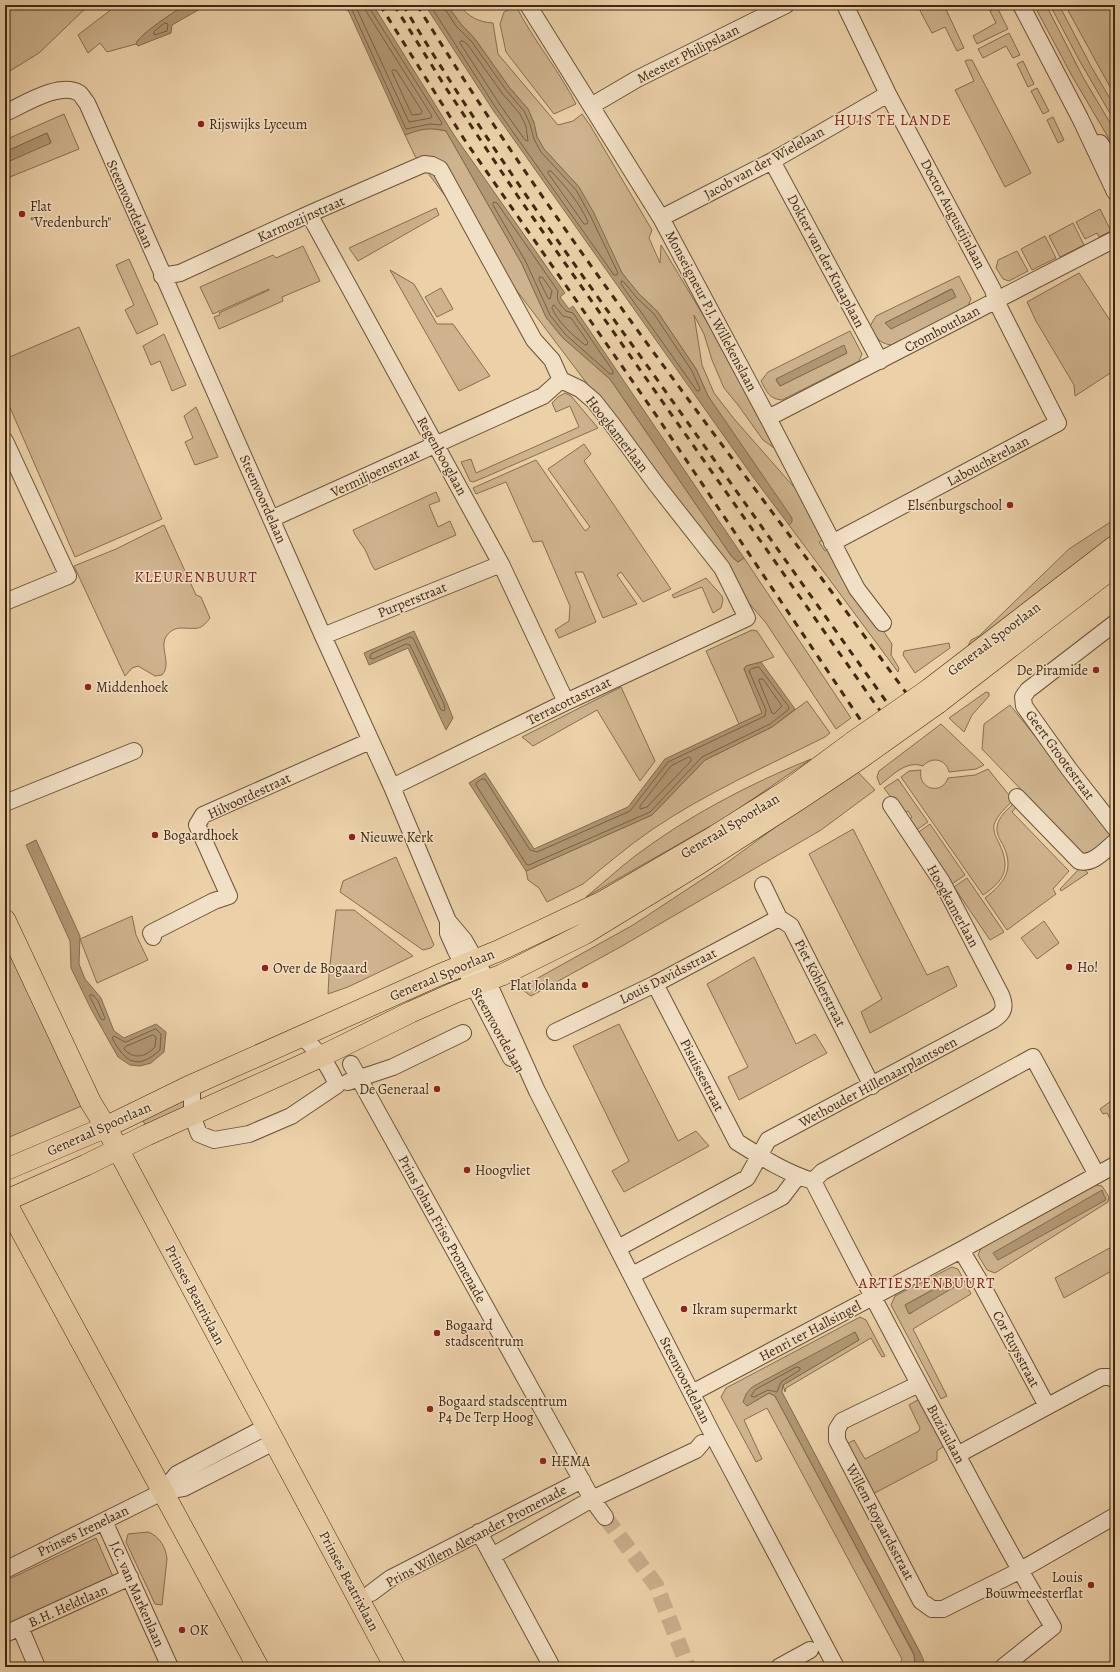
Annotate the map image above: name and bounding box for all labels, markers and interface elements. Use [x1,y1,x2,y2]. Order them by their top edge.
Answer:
street label: Meester Philipslaan [634,20,743,88]
district label: HUIS TE LANDE [834,110,952,130]
place label: Rijswijks Lyceum [209,115,308,134]
marker: Rijswijks Lyceum [196,119,206,129]
street label: Jacob van der Wielelaan [700,122,828,204]
street label: Doctor Augustijnlaan [916,156,990,273]
street label: Steenvoordelaan [102,157,158,252]
street label: Karmozijnstraat [254,191,348,247]
street label: Dokter van der Knaaplaan [783,191,869,331]
place label: Flat "Vredenburch" [30,197,111,232]
marker: Flat "Vredenburch" [17,209,27,219]
street label: Monseigneur P.J. Willekenslaan [661,227,762,395]
street label: Cromhoutlaan [901,301,983,357]
street label: Hoogkamerlaan [581,392,653,476]
street label: Regenbooglaan [412,413,472,499]
street label: Labouchèrelaan [944,431,1033,491]
street label: Vermiljoenstraat [327,444,423,502]
street label: Steenvoordelaan [235,452,291,547]
place label: Elsenburgschool [907,496,1003,515]
marker: Elsenburgschool [1005,500,1015,510]
district label: KLEURENBUURT [134,567,258,587]
street label: Purperstraat [375,577,450,622]
street label: Generaal Spoorlaan [944,598,1045,680]
place label: De Piramide [1016,661,1088,680]
marker: De Piramide [1091,665,1101,675]
street label: Terracottastraat [524,672,615,730]
place label: Middenhoek [96,678,168,697]
marker: Middenhoek [83,682,93,692]
street label: Geert Grootestraat [1021,706,1099,804]
street label: Hilvoordestraat [204,768,294,824]
street label: Generaal Spoorlaan [677,789,783,863]
place label: Bogaardhoek [163,826,239,845]
place label: Nieuwe Kerk [360,828,433,847]
marker: Bogaardhoek [150,830,160,840]
marker: Nieuwe Kerk [347,832,357,842]
street label: Hoogkamerlaan [922,861,984,951]
street label: Piet Köhlerstraat [790,936,850,1031]
street label: Louis Davidsstraat [616,943,720,1009]
street label: Generaal Spoorlaan [387,944,498,1006]
place label: Ho! [1077,958,1098,977]
place label: Over de Bogaard [273,959,368,978]
marker: Ho! [1064,962,1074,972]
marker: Over de Bogaard [260,963,270,973]
place label: Flat Jolanda [510,976,577,995]
marker: Flat Jolanda [580,980,590,990]
street label: Steenvoordelaan [467,984,530,1076]
street label: Wethouder Hillenaarplantsoen [795,1032,961,1132]
street label: Pisuissestraat [676,1035,729,1115]
place label: De Generaal [359,1080,430,1099]
marker: De Generaal [432,1084,442,1094]
street label: Generaal Spoorlaan [44,1097,154,1160]
street label: Prins Johan Friso Promenade [394,1152,490,1306]
place label: Hoogvliet [475,1161,531,1180]
marker: Hoogvliet [462,1165,472,1175]
street label: Prinses Beatrixlaan [161,1242,229,1349]
district label: ARTIESTENBUURT [858,1273,995,1293]
street label: Henri ter Hallsingel [756,1296,865,1366]
place label: Ikram supermarkt [692,1300,798,1319]
marker: Ikram supermarkt [679,1304,689,1314]
street label: Cor Ruysstraat [988,1307,1044,1391]
place label: Bogaard stadscentrum [445,1316,524,1351]
marker: Bogaard stadscentrum [432,1328,442,1338]
street label: Steenvoordelaan [655,1333,715,1427]
place label: Bogaard stadscentrum P4 De Terp Hoog [438,1392,568,1427]
street label: Buziaulaan [922,1401,970,1467]
marker: Bogaard stadscentrum P4 De Terp Hoog [425,1404,435,1414]
place label: HEMA [551,1452,591,1471]
marker: HEMA [538,1456,548,1466]
street label: Willem Royaardsstraat [841,1460,919,1584]
street label: Prins Willem Alexander Promenade [382,1480,570,1592]
street label: Prinses Irenelaan [34,1501,132,1561]
street label: Prinses Beatrixlaan [315,1528,383,1635]
street label: J.C. van Markenlaan [105,1538,169,1650]
place label: Louis Bouwmeesterflat [985,1568,1083,1603]
street label: B.H. Heldtlaan [25,1580,111,1632]
marker: Louis Bouwmeesterflat [1086,1580,1096,1590]
place label: OK [190,1621,209,1640]
marker: OK [177,1625,187,1635]

